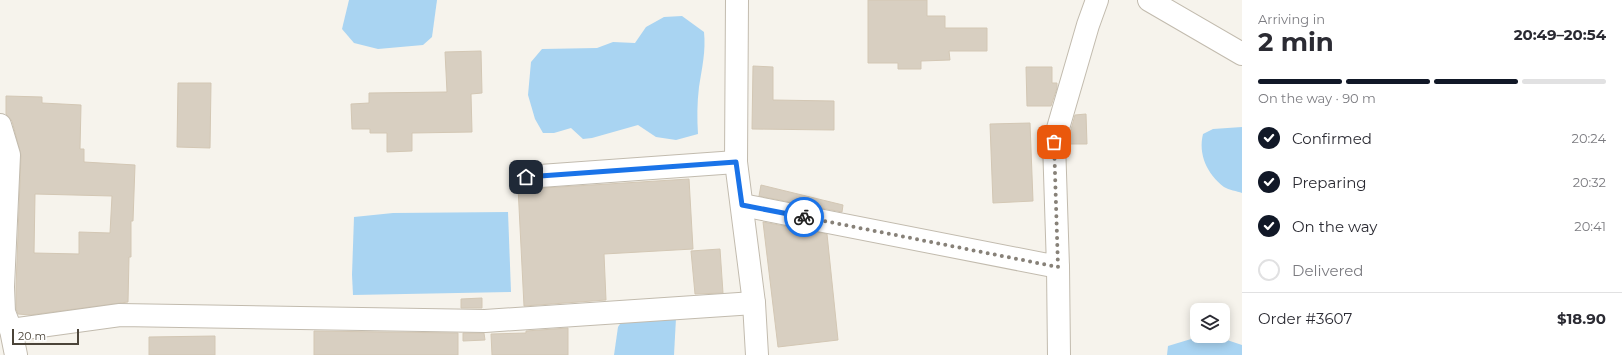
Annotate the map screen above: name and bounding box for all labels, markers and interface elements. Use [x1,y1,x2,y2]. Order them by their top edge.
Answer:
text: Arriving in [1258,11,1325,27]
text: 20:49–20:54 [1514,25,1606,44]
text: 2 min [1258,26,1334,58]
text: On the way · 90 m [1258,90,1376,106]
pin [1037,125,1071,159]
icon: check [1258,127,1280,149]
text: Confirmed [1292,129,1372,148]
text: 20:24 [1572,130,1606,146]
icon: bag [1043,131,1065,153]
pin [509,160,543,194]
icon: home [515,166,537,188]
icon: check [1258,171,1280,193]
text: Preparing [1292,173,1367,192]
text: 20:32 [1573,174,1606,190]
courier [784,197,824,237]
icon: bike [793,206,815,228]
icon: check [1258,215,1280,237]
text: On the way [1292,217,1377,236]
text: 20:41 [1574,218,1606,234]
text: Delivered [1292,261,1364,280]
map controls [1190,303,1230,343]
button: layers [1190,303,1230,343]
text: Order #3607 [1258,309,1352,328]
text: $18.90 [1557,309,1606,328]
scale bar [12,327,79,346]
text: 20 m [18,329,46,343]

